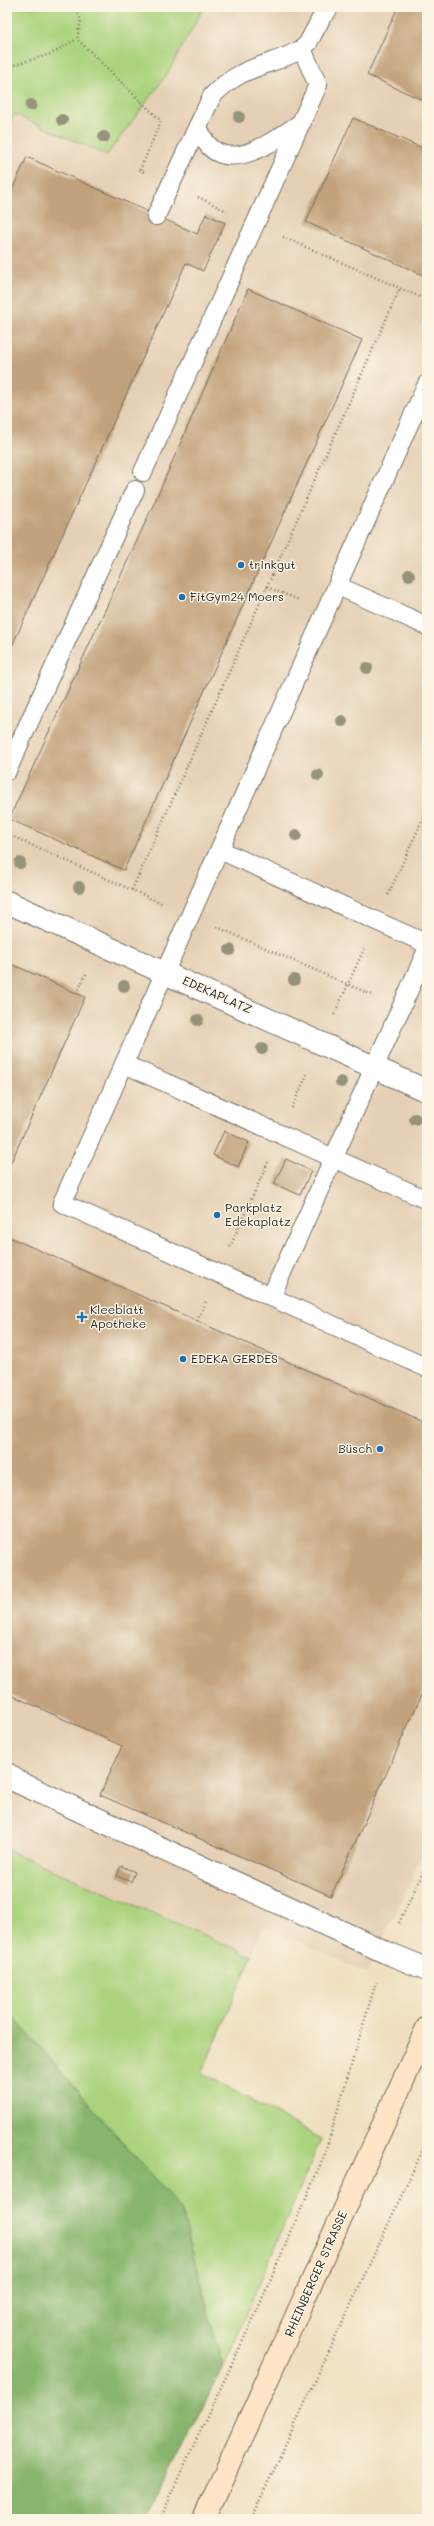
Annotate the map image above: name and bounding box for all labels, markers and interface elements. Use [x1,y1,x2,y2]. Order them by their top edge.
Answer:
place label: trinkgut [249,556,296,572]
marker: trinkgut [236,560,246,570]
place label: FitGym24 Moers [190,588,284,604]
marker: FitGym24 Moers [177,592,187,602]
street label: EDEKAPLATZ [180,972,255,1017]
place label: Parkplatz Edekaplatz [225,1199,291,1229]
marker: Parkplatz Edekaplatz [212,1210,222,1220]
place label: Kleeblatt Apotheke [90,1301,146,1331]
marker: Kleeblatt Apotheke [77,1312,87,1322]
place label: EDEKA GERDES [191,1350,278,1366]
marker: EDEKA GERDES [178,1354,188,1364]
place label: Büsch [338,1440,372,1456]
marker: Büsch [375,1444,385,1454]
street label: RHEINBERGER STRASSE [280,2208,350,2339]

